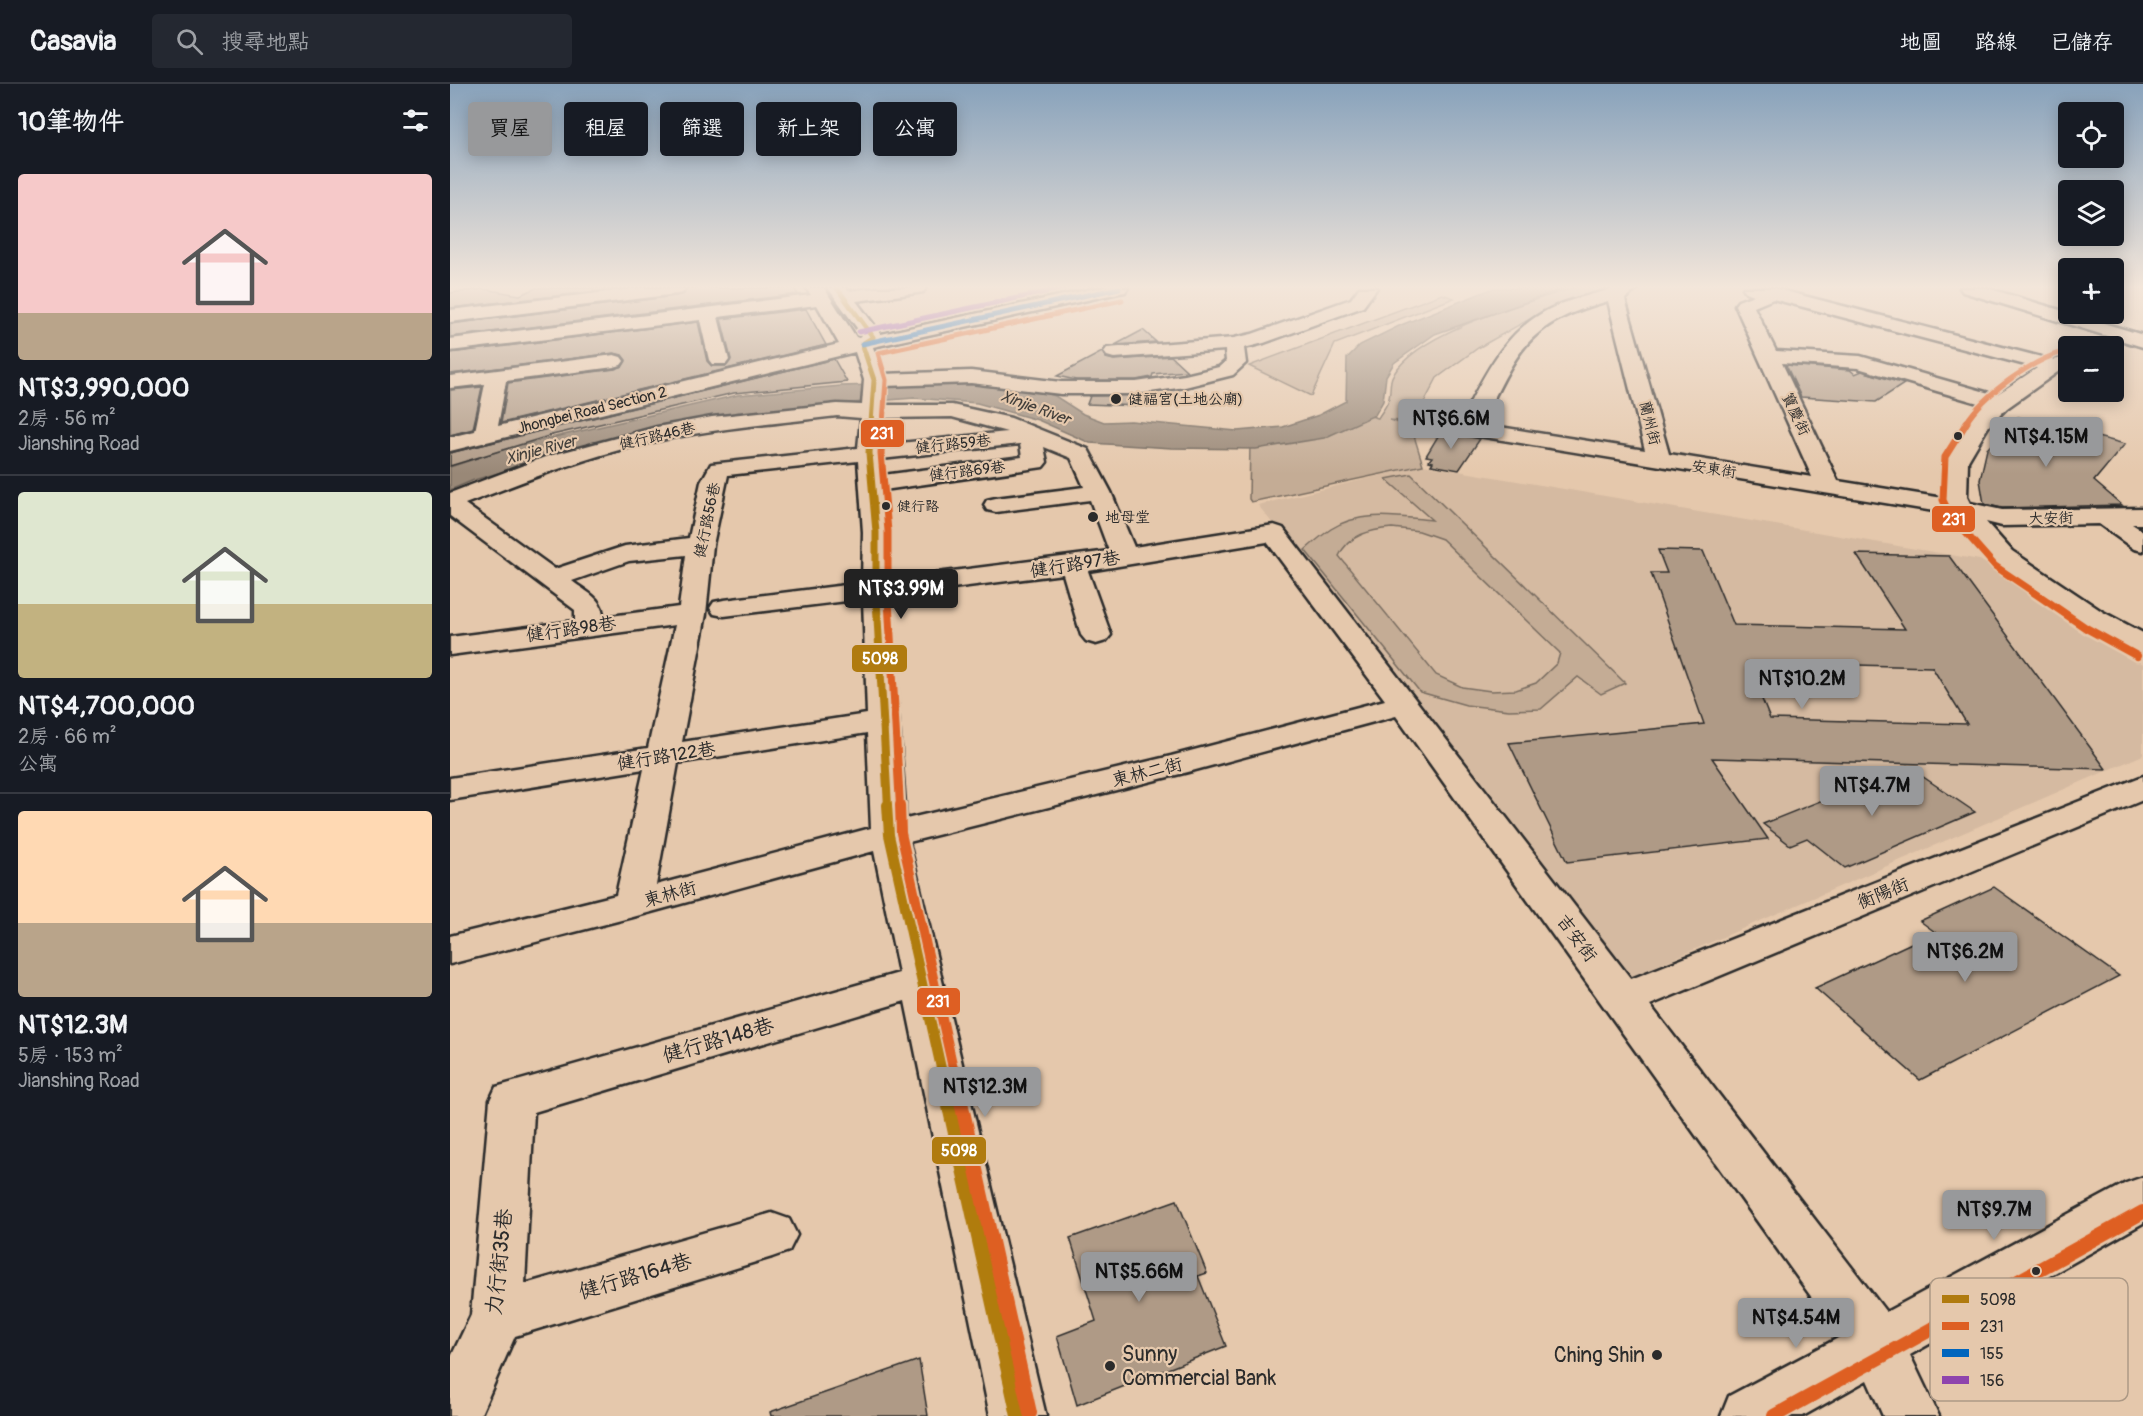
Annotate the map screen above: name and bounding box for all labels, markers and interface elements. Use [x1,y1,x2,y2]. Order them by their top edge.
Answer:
search box [152,14,572,68]
text: Casavia [30,24,116,59]
icon: search [173,25,206,58]
text: 搜尋地點 [221,28,309,56]
text: 地圖 [1900,29,1942,56]
text: 路線 [1975,29,2017,56]
text: 已儲存 [2050,29,2113,56]
chip: 買屋 [468,102,552,156]
chip: 租屋 [564,102,648,156]
chip: 篩選 [660,102,744,156]
chip: 新上架 [756,102,861,156]
chip: 公寓 [873,102,957,156]
map controls [2058,102,2124,402]
button: locate [2058,102,2124,168]
icon: filters [399,104,432,137]
text: 10筆物件 [18,106,124,138]
button: layers [2058,180,2124,246]
icon: home [171,213,279,321]
button: + [2058,258,2124,324]
button: − [2058,336,2124,402]
text: NT$3,990,000 [18,372,190,404]
street label: Jhongbei Road Section 2 [515,383,669,438]
water label: Xinjie River [998,386,1075,430]
place label: 健福宮(土地公廟) [1128,390,1243,409]
street label: 寶慶街 [1777,390,1814,439]
marker: 健福宮(土地公廟) [1109,392,1123,406]
pin: NT$6.6M [1396,399,1506,450]
street label: 蘭州街 [1635,399,1664,447]
text: 2房 · 56 m² [18,406,116,431]
text: NT$6.6M [1412,406,1490,431]
pin: NT$4.15M [1984,417,2108,468]
street label: 健行路46巷 [617,419,697,454]
line badge: 231 [860,419,905,448]
text: 231 [870,424,894,444]
text: NT$4.15M [2004,424,2088,449]
water label: Xinjie River [504,430,581,469]
unlabelled marker [1952,430,1964,442]
text: Jianshing Road [18,431,140,456]
street label: 健行路59巷 [914,431,992,458]
street label: 健行路69巷 [928,457,1006,486]
street label: 安東街 [1690,457,1738,482]
street label: 健行路56巷 [690,481,725,560]
place label: 健行路 [897,498,939,515]
marker: 健行路 [880,500,892,512]
line badge: 231 [1931,505,1976,533]
place label: 地母堂 [1105,508,1150,527]
street label: 大安街 [2028,509,2074,528]
marker: 地母堂 [1086,510,1100,524]
text: 231 [1942,510,1966,530]
icon: home [171,531,279,639]
street label: 健行路97巷 [1028,546,1122,583]
pin: NT$3.99M [839,569,963,620]
text: NT$3.99M [858,576,944,601]
street label: 健行路98巷 [525,612,617,647]
line badge: 5098 [851,644,908,673]
text: 5098 [862,649,898,669]
pin: NT$10.2M [1740,659,1864,710]
text: NT$10.2M [1759,666,1845,691]
text: NT$4,700,000 [18,690,195,722]
text: 2房 · 66 m² [18,724,117,749]
street label: 健行路122巷 [615,737,717,776]
text: 公寓 [18,751,58,776]
street label: 東林二街 [1109,753,1185,792]
pin: NT$4.7M [1817,766,1927,817]
text: NT$4.7M [1834,773,1910,798]
icon: home [171,850,279,958]
street label: 衡陽街 [1854,873,1913,914]
street label: 東林街 [641,876,699,913]
street label: 吉安街 [1551,910,1602,967]
pin: NT$6.2M [1910,932,2020,983]
text: NT$6.2M [1926,939,2004,964]
line badge: 231 [916,987,961,1016]
text: 231 [926,992,950,1012]
text: NT$12.3M [18,1009,128,1041]
street label: 健行路148巷 [659,1012,777,1069]
text: 5房 · 153 m² [18,1043,123,1068]
pin: NT$12.3M [923,1067,1047,1118]
text: Jianshing Road [18,1068,140,1093]
text: NT$12.3M [943,1074,1027,1099]
line badge: 5098 [931,1136,987,1165]
text: 5098 [941,1141,977,1161]
pin: NT$9.7M [1939,1190,2049,1241]
text: NT$9.7M [1956,1197,2032,1222]
street label: 力行街35巷 [480,1207,519,1317]
street label: 健行路164巷 [575,1247,695,1306]
pin: NT$5.66M [1077,1252,1201,1303]
text: NT$5.66M [1095,1259,1183,1284]
unlabelled marker [2030,1265,2042,1277]
legend [1930,1278,2128,1401]
text: 5098 [1980,1290,2016,1310]
pin: NT$4.54M [1734,1298,1858,1349]
text: NT$4.54M [1752,1305,1840,1330]
text: 231 [1980,1317,2004,1337]
place label: Sunny Commercial Bank [1122,1341,1276,1392]
place label: Ching Shin [1554,1342,1645,1369]
text: 155 [1980,1344,2004,1364]
marker: Ching Shin [1650,1348,1664,1362]
marker: Sunny Commercial Bank [1103,1359,1117,1373]
text: 156 [1980,1371,2004,1391]

